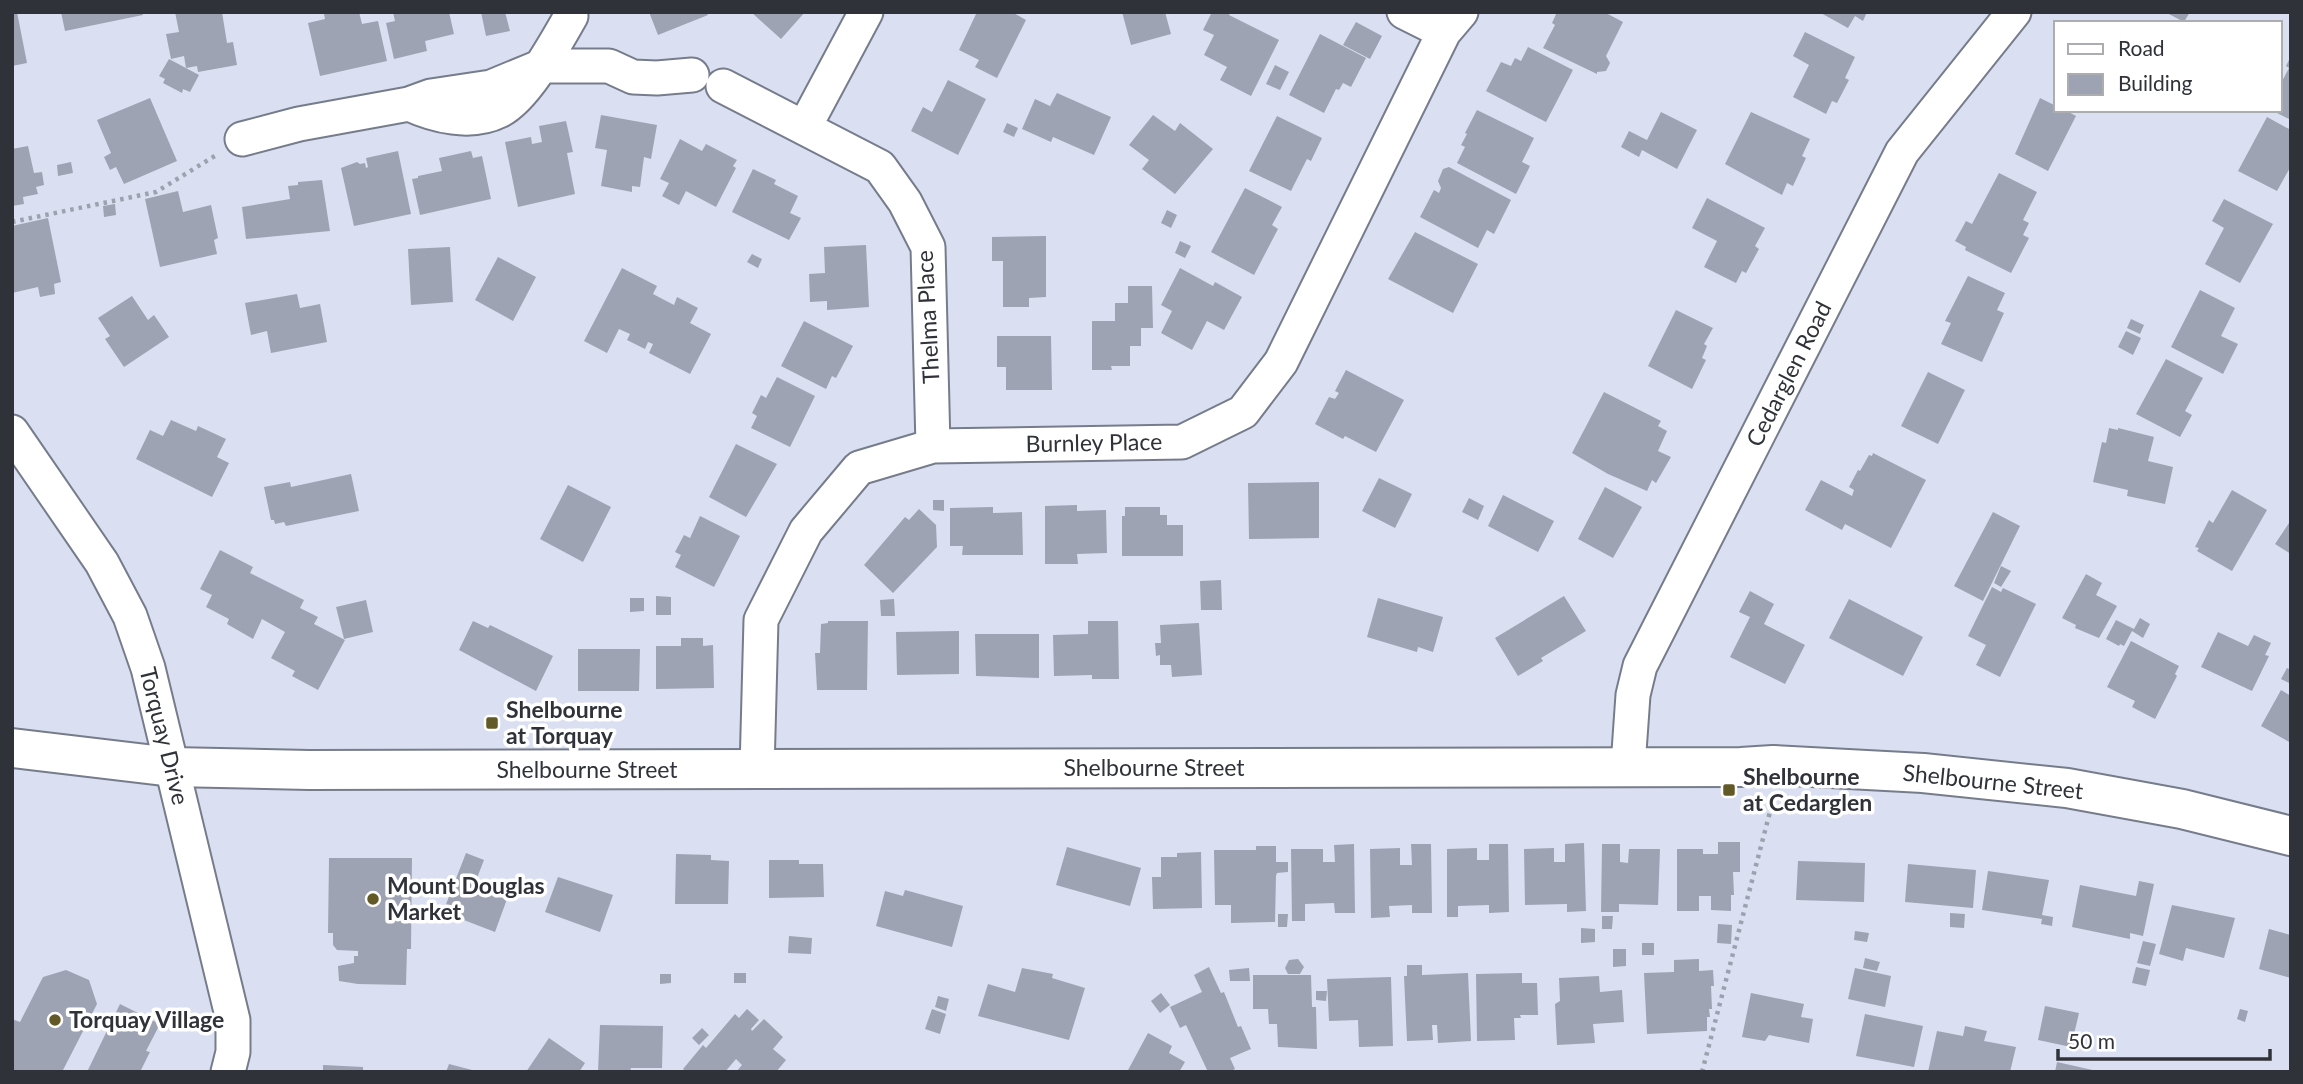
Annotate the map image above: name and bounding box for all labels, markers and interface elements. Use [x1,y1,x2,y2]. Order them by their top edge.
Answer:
legend [2054,21,2282,112]
text: Road [2118,35,2165,60]
text: Building [2118,70,2193,95]
street label: Thelma Place [910,250,944,384]
street label: Cedarglen Road [1740,296,1837,451]
street label: Burnley Place [1025,427,1163,457]
street label: Torquay Drive [134,664,196,807]
place label: Shelbourne at Torquay [506,695,623,749]
marker: Shelbourne at Torquay [484,715,500,731]
street label: Shelbourne Street [1063,753,1245,781]
street label: Shelbourne Street [496,755,678,783]
street label: Shelbourne Street [1902,758,2085,804]
place label: Shelbourne at Cedarglen [1743,762,1872,816]
marker: Shelbourne at Cedarglen [1721,782,1737,798]
place label: Mount Douglas Market [387,871,545,925]
marker: Mount Douglas Market [365,891,381,907]
place label: Torquay Village [69,1005,224,1033]
marker: Torquay Village [47,1012,63,1028]
scale bar [2058,1018,2270,1062]
text: 50 m [2068,1028,2115,1053]

